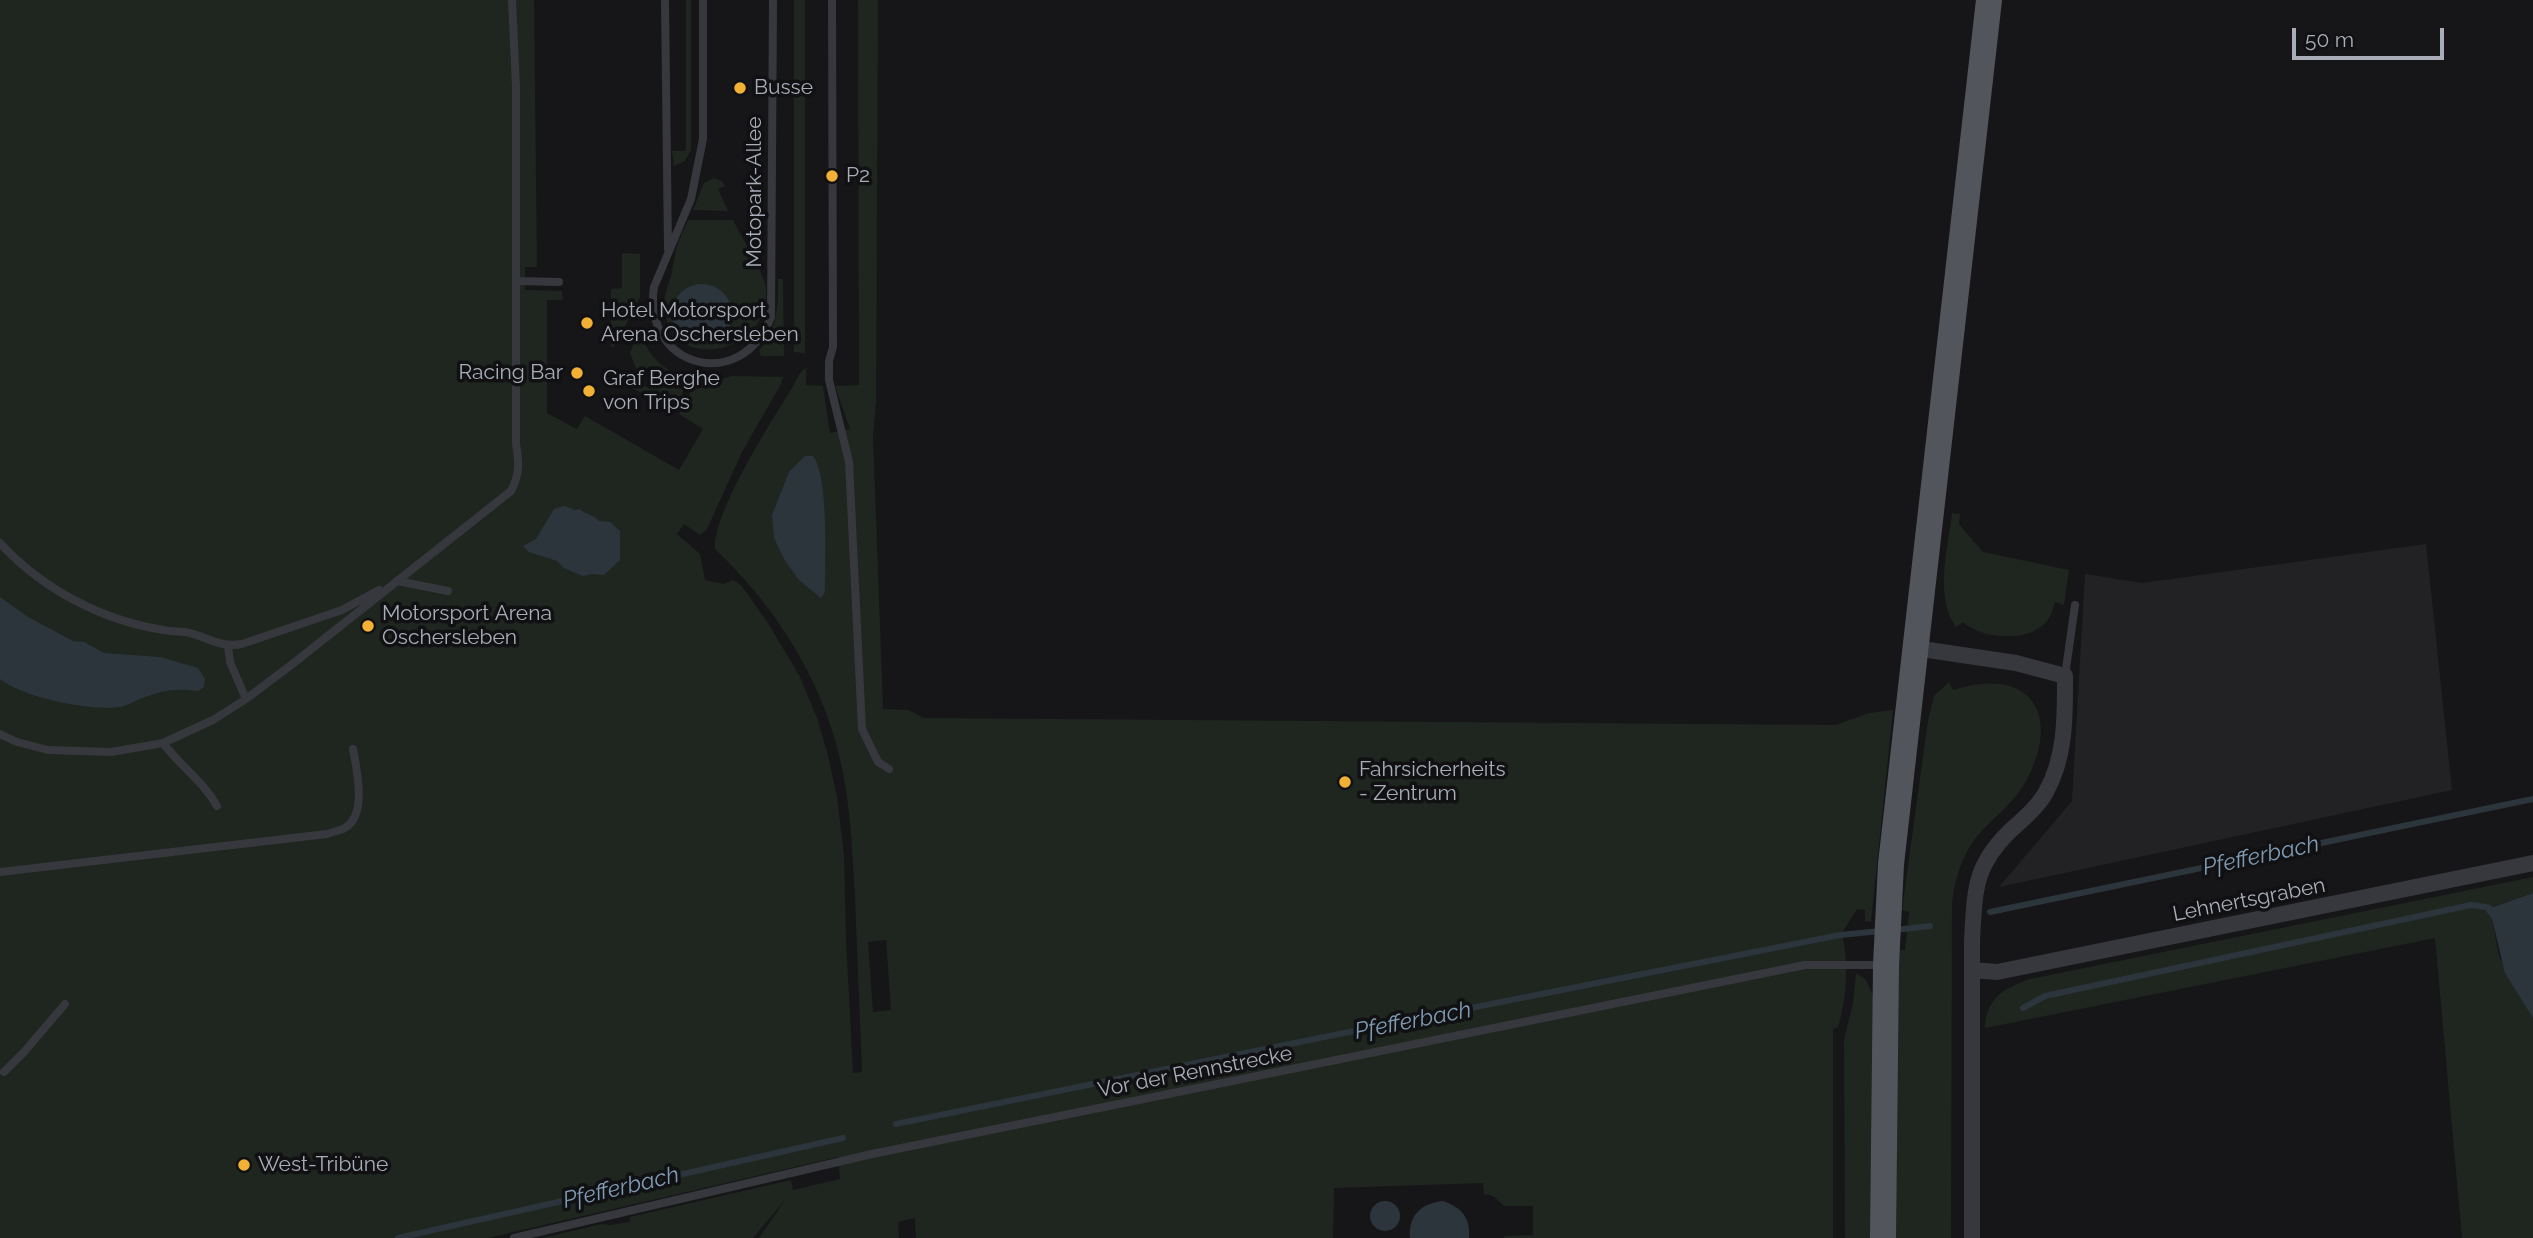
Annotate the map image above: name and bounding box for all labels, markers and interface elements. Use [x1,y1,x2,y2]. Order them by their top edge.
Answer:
scale bar [2295,14,2447,58]
text: 50 m [2305,27,2354,52]
place label: Busse [754,75,813,101]
marker: Busse [732,80,748,96]
street label: Motopark-Allee [742,117,768,267]
place label: P2 [846,163,870,189]
marker: P2 [824,168,840,184]
place label: Hotel Motorsport Arena Oschersleben [601,298,799,348]
marker: Hotel Motorsport Arena Oschersleben [579,315,595,331]
place label: Racing Bar [459,360,563,386]
marker: Racing Bar [569,365,585,381]
place label: Graf Berghe von Trips [603,366,720,416]
marker: Graf Berghe von Trips [581,383,597,399]
place label: Motorsport Arena Oschersleben [382,601,552,651]
marker: Motorsport Arena Oschersleben [360,618,376,634]
place label: Fahrsicherheits - Zentrum [1359,757,1506,807]
marker: Fahrsicherheits - Zentrum [1337,774,1353,790]
water label: Pfefferbach [2200,830,2322,882]
street label: Lehnertsgraben [2171,873,2327,927]
water label: Pfefferbach [1352,996,1474,1046]
street label: Vor der Rennstrecke [1096,1041,1294,1103]
place label: West-Tribüne [258,1152,388,1178]
marker: West-Tribüne [236,1157,252,1173]
water label: Pfefferbach [560,1161,682,1215]

